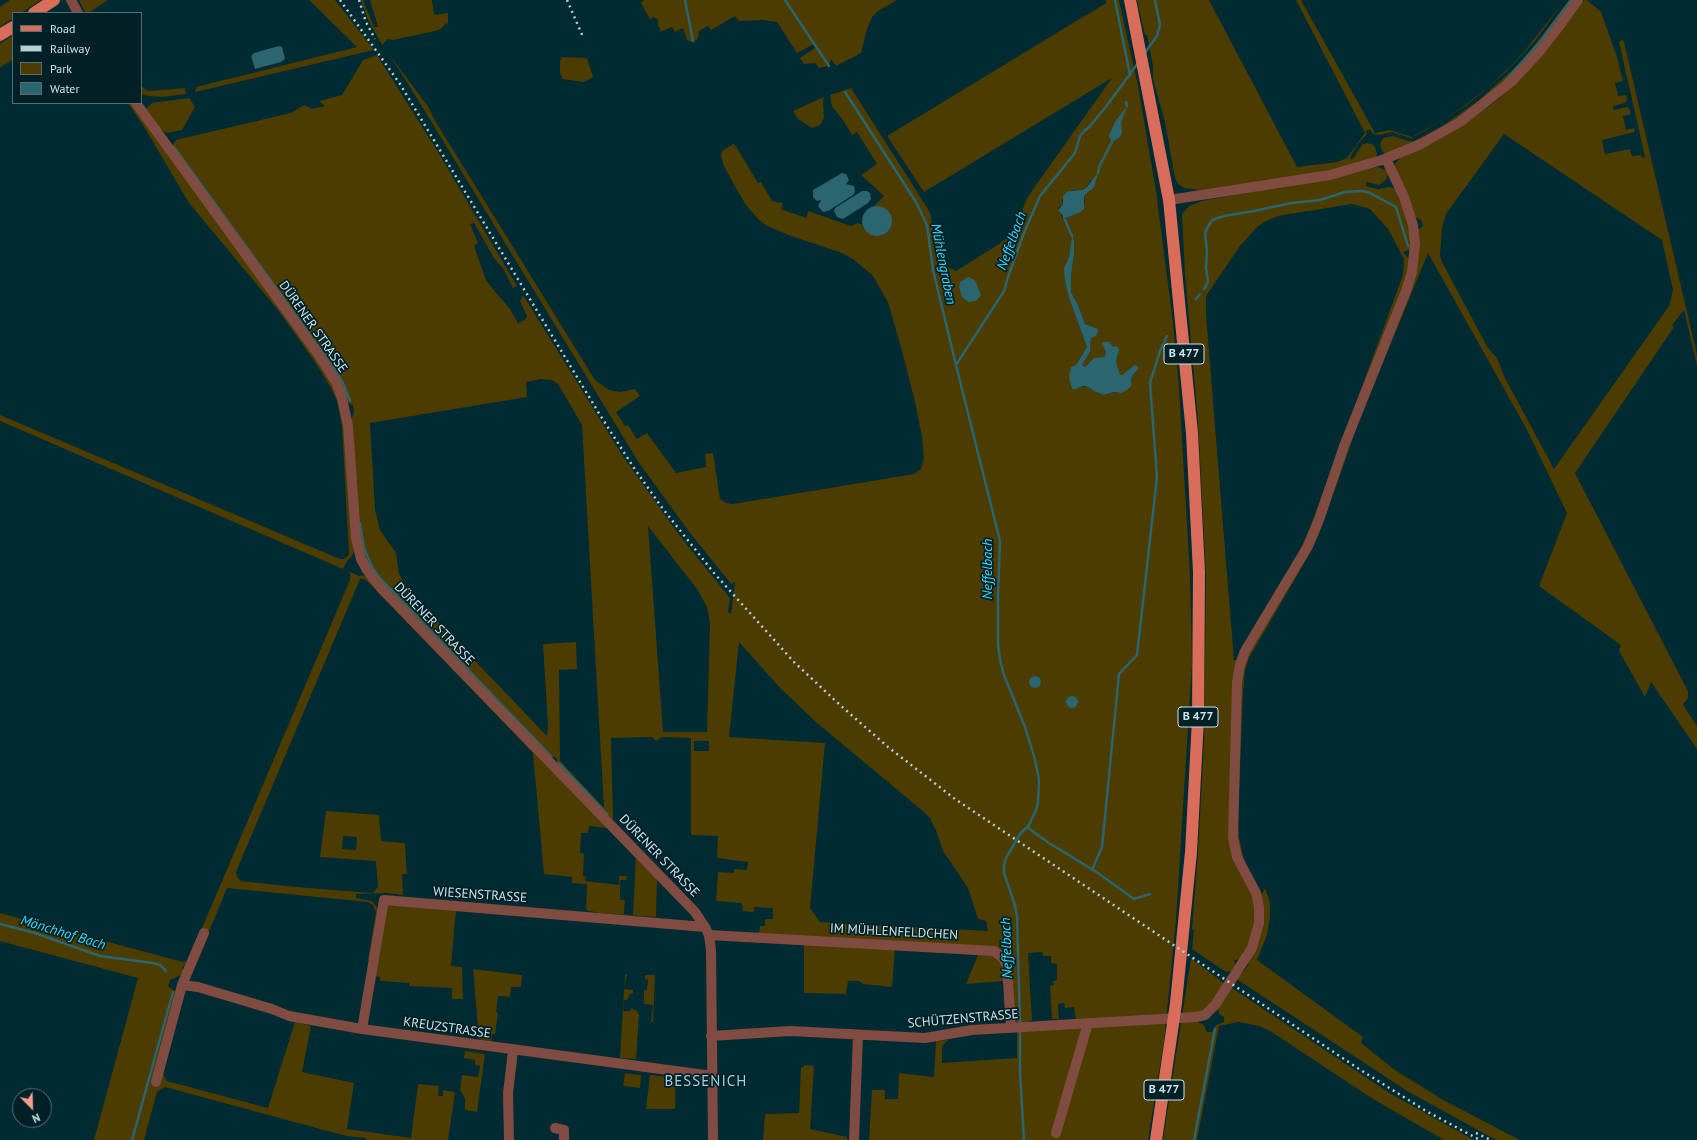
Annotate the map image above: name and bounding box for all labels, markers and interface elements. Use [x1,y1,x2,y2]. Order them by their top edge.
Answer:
legend [12,12,142,104]
text: Road [50,21,75,36]
text: Railway [50,41,90,56]
text: Park [50,61,72,76]
text: Water [50,81,80,96]
water label: Neffelbach [994,209,1030,273]
water label: Mühlengraben [927,222,959,306]
street label: DÜRENER STRASSE [275,278,351,376]
road number: B 477 [1164,344,1204,364]
water label: Neffelbach [980,539,996,599]
street label: DÜRENER STRASSE [391,580,477,668]
road number: B 477 [1178,707,1218,727]
street label: DÜRENER STRASSE [616,812,702,900]
street label: WIESENSTRASSE [433,884,527,906]
water label: Mönchhof Bach [18,912,108,954]
water label: Neffelbach [998,917,1016,979]
street label: IM MÜHLENFELDCHEN [830,921,958,943]
street label: SCHÜTZENSTRASSE [907,1006,1019,1032]
street label: KREUZSTRASSE [402,1014,492,1042]
district label: BESSENICH [665,1073,747,1091]
road number: B 477 [1144,1080,1184,1100]
north arrow [12,1088,52,1128]
text: N [30,1110,42,1126]

